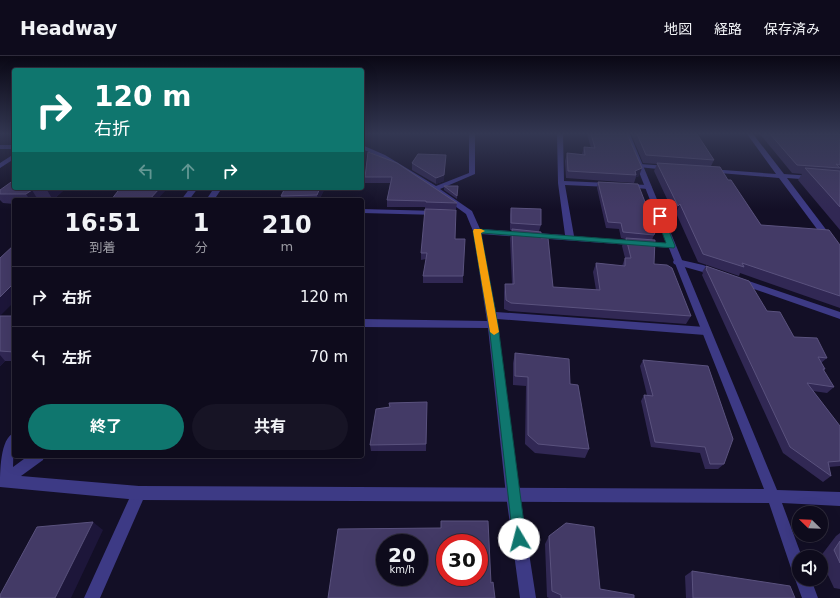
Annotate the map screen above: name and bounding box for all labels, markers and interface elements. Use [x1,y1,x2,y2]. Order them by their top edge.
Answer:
text: Headway [20,17,117,39]
text: 地図 [664,21,692,37]
text: 経路 [714,21,742,37]
text: 保存済み [764,21,820,37]
text: 120 m [94,80,191,113]
icon: right [28,84,80,136]
text: 右折 [94,118,130,139]
icon: left [135,160,157,182]
icon: ahead [177,160,199,182]
icon: right [219,160,241,182]
pin [643,199,677,233]
icon: arrive [649,205,671,227]
text: 16:51 [64,209,141,237]
text: 1 [193,209,209,237]
text: 210 [262,211,312,239]
text: m [280,239,293,254]
text: 到着 [89,240,115,255]
text: 分 [195,240,208,255]
icon: right [28,286,50,308]
text: 120 m [300,288,348,306]
text: 右折 [62,289,92,307]
icon: left [28,346,50,368]
text: 70 m [310,348,348,366]
text: 左折 [62,349,92,367]
button: 終了 [28,404,184,450]
button: 共有 [192,404,348,450]
north arrow [792,506,828,542]
map controls [792,506,828,586]
position arrow [498,518,540,560]
speed limit sign: 30 [436,534,488,586]
text: 20 [388,543,416,567]
button: sound [792,550,828,586]
text: km/h [389,564,415,575]

